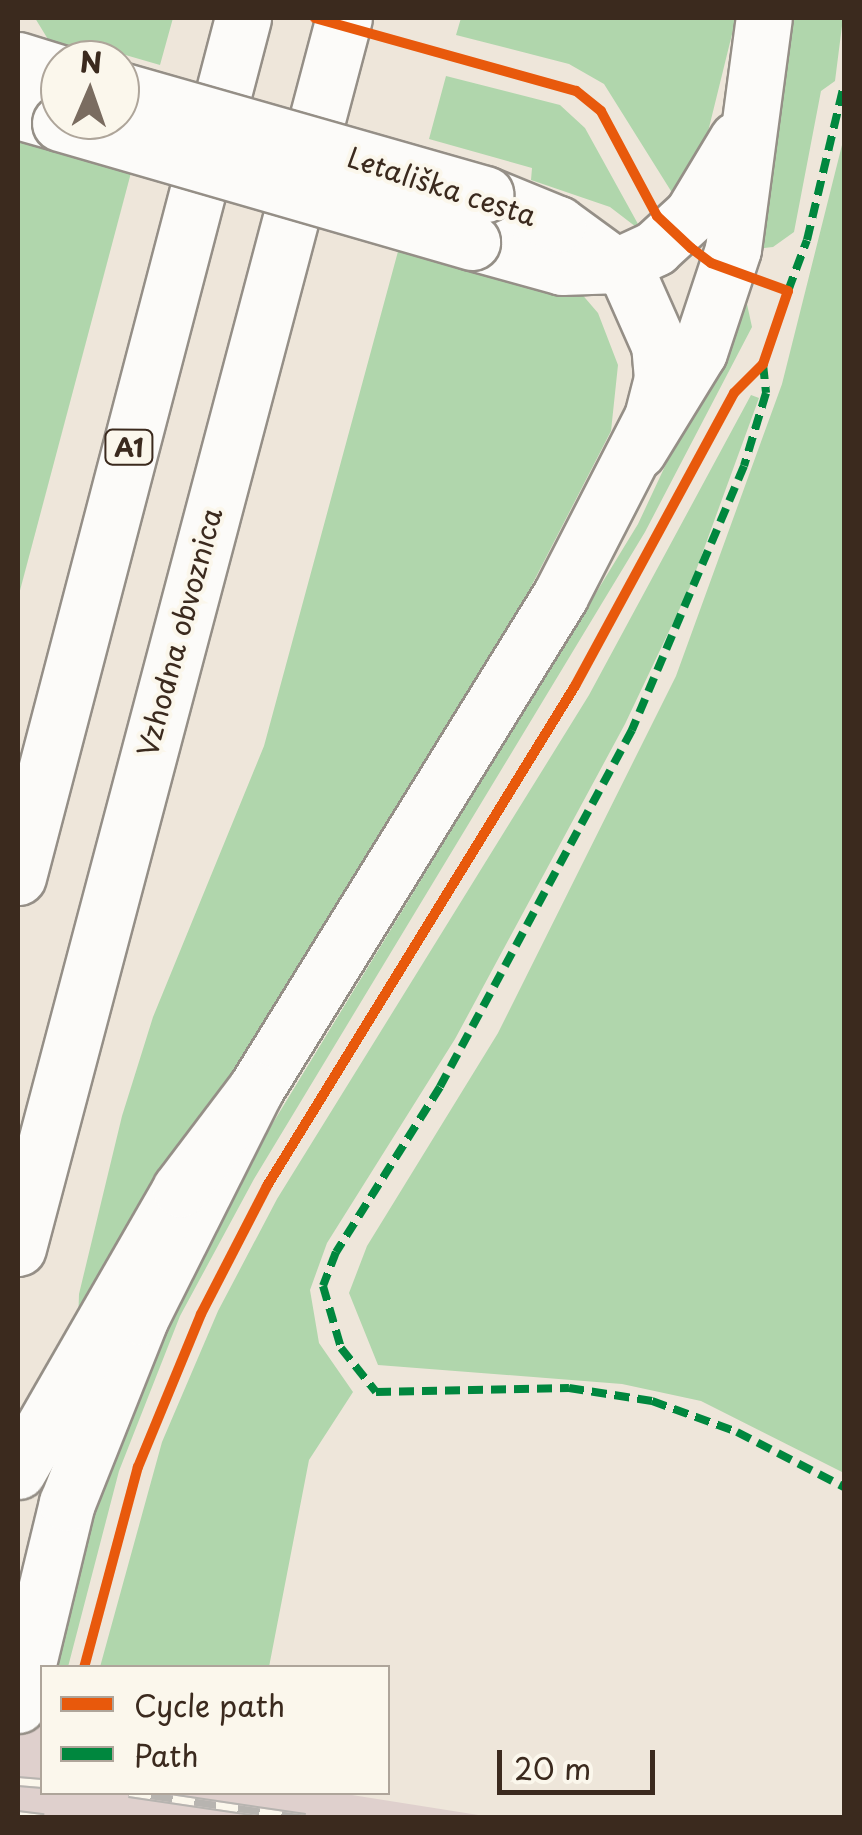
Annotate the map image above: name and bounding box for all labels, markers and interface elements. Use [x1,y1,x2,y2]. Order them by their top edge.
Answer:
north arrow [40,40,140,140]
text: N [79,40,103,83]
street label: Letališka cesta [342,139,542,233]
road number: A1 [104,427,154,467]
street label: Vzhodna obvoznica [130,504,228,760]
legend [40,1665,390,1795]
text: Cycle path [134,1682,285,1727]
scale bar [502,1730,660,1792]
text: Path [134,1732,199,1777]
text: 20 m [514,1745,591,1790]

